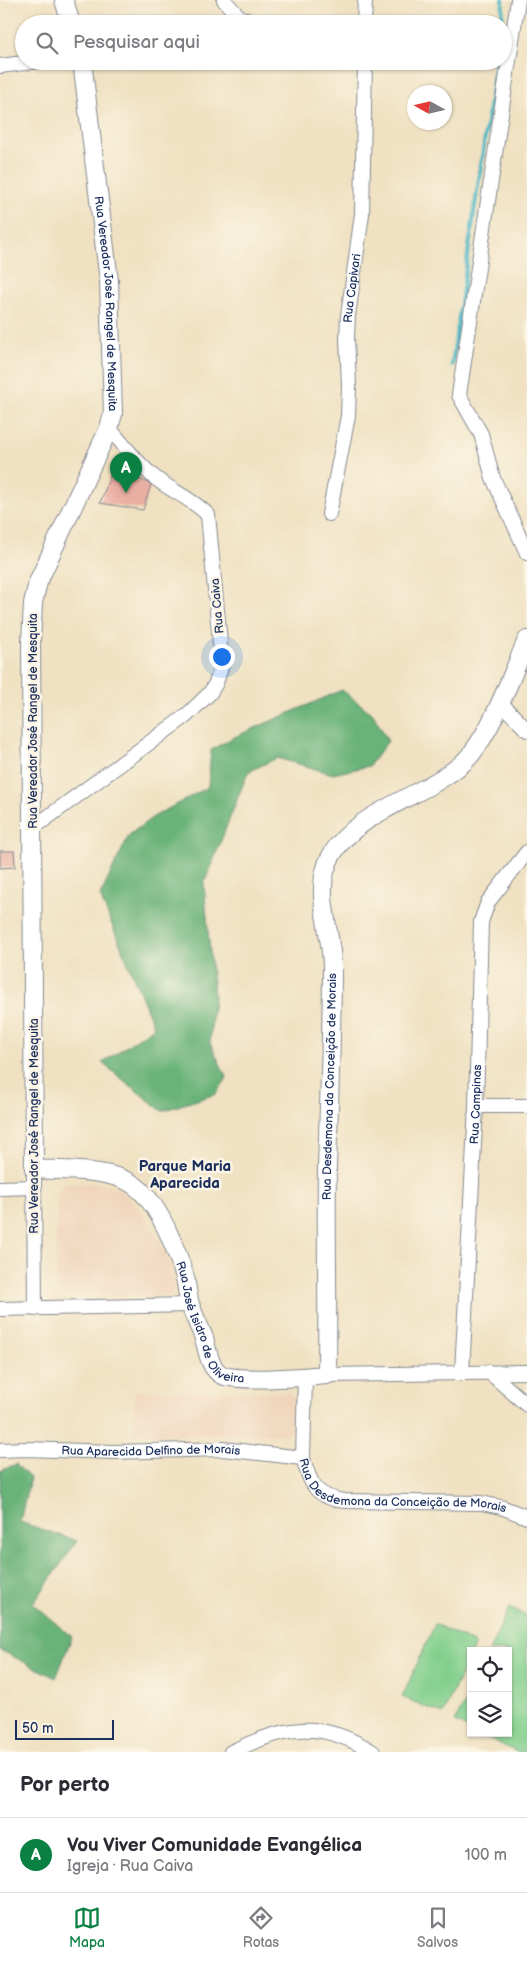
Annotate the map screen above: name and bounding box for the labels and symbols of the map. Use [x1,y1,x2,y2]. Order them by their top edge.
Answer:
north arrow [407,85,452,130]
street label: Rua Vereador José Rangel de Mesquita [91,195,120,412]
street label: Rua Capivari [341,253,365,323]
pin: A [110,452,142,493]
street label: Rua Caiva [208,578,227,634]
street label: Rua Vereador José Rangel de Mesquita [26,613,41,829]
your location [209,644,235,670]
street label: Rua Desdemona da Conceição de Morais [320,973,340,1200]
street label: Rua Vereador José Rangel de Mesquita [27,1018,42,1234]
street label: Rua Campinas [467,1064,485,1145]
district label: Parque Maria Aparecida [139,1157,231,1193]
street label: Rua José Isidro de Oliveira [172,1259,245,1386]
street label: Rua Aparecida Delfino de Morais [61,1442,241,1460]
street label: Rua Desdemona da Conceição de Morais [295,1456,509,1516]
scale bar [15,1717,114,1740]

